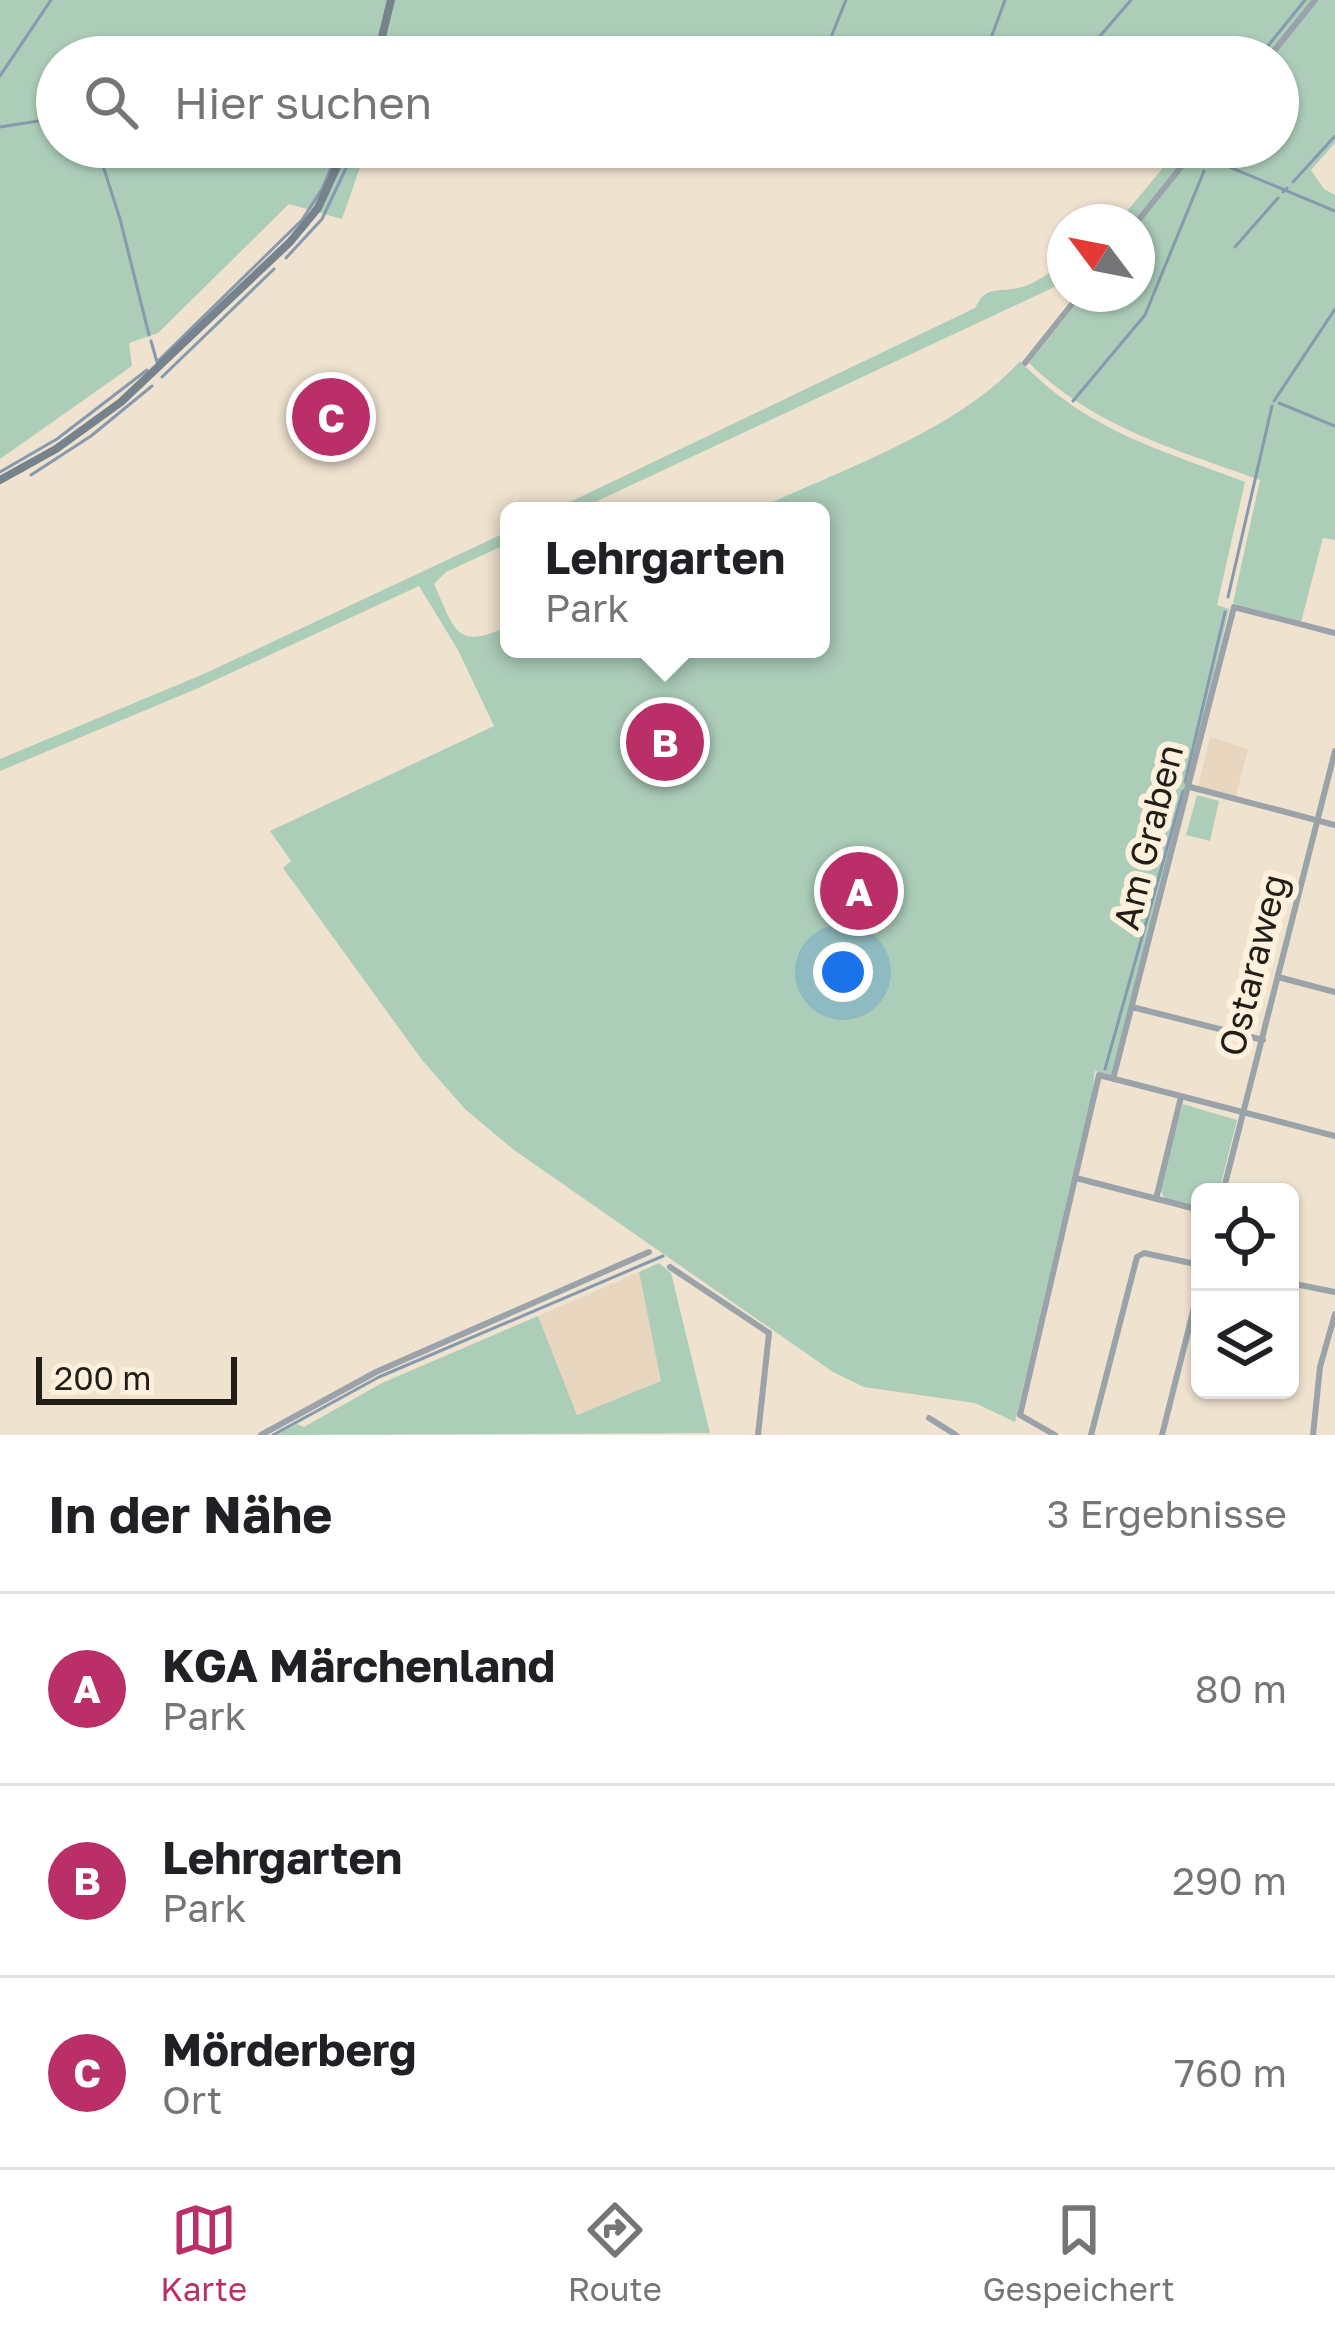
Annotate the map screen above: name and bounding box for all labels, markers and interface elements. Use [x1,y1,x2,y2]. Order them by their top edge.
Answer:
search box [36,36,1299,168]
icon: search [78,69,144,135]
text: Hier suchen [174,75,432,129]
north arrow [1047,204,1155,312]
pin: C [292,372,370,462]
popup [500,502,830,658]
text: Lehrgarten [545,530,785,584]
text: Park [545,584,629,631]
pin: B [626,697,704,787]
street label: Am Graben [1104,740,1191,934]
pin: A [820,846,898,936]
street label: Ostaraweg [1209,869,1296,1060]
your location [813,942,873,1002]
map controls [1191,1183,1299,1399]
button: locate [1191,1183,1299,1291]
button: layers [1191,1291,1299,1399]
scale bar [36,1351,237,1404]
text: 200 m [54,1358,152,1397]
text: In der Nähe [48,1483,332,1544]
text: 3 Ergebnisse [1047,1490,1287,1537]
text: KGA Märchenland [162,1638,555,1692]
text: A [73,1665,101,1712]
text: 80 m [1195,1665,1287,1712]
text: Park [162,1692,246,1739]
text: Lehrgarten [162,1830,402,1884]
text: B [73,1857,101,1904]
text: 290 m [1172,1857,1287,1904]
text: Park [162,1884,246,1931]
text: Mörderberg [162,2022,416,2076]
text: C [73,2049,101,2096]
text: 760 m [1174,2049,1287,2096]
text: Ort [162,2076,222,2123]
tab: Karte [160,2197,247,2308]
tab: Route [568,2197,662,2308]
tab: Gespeichert [982,2197,1175,2308]

